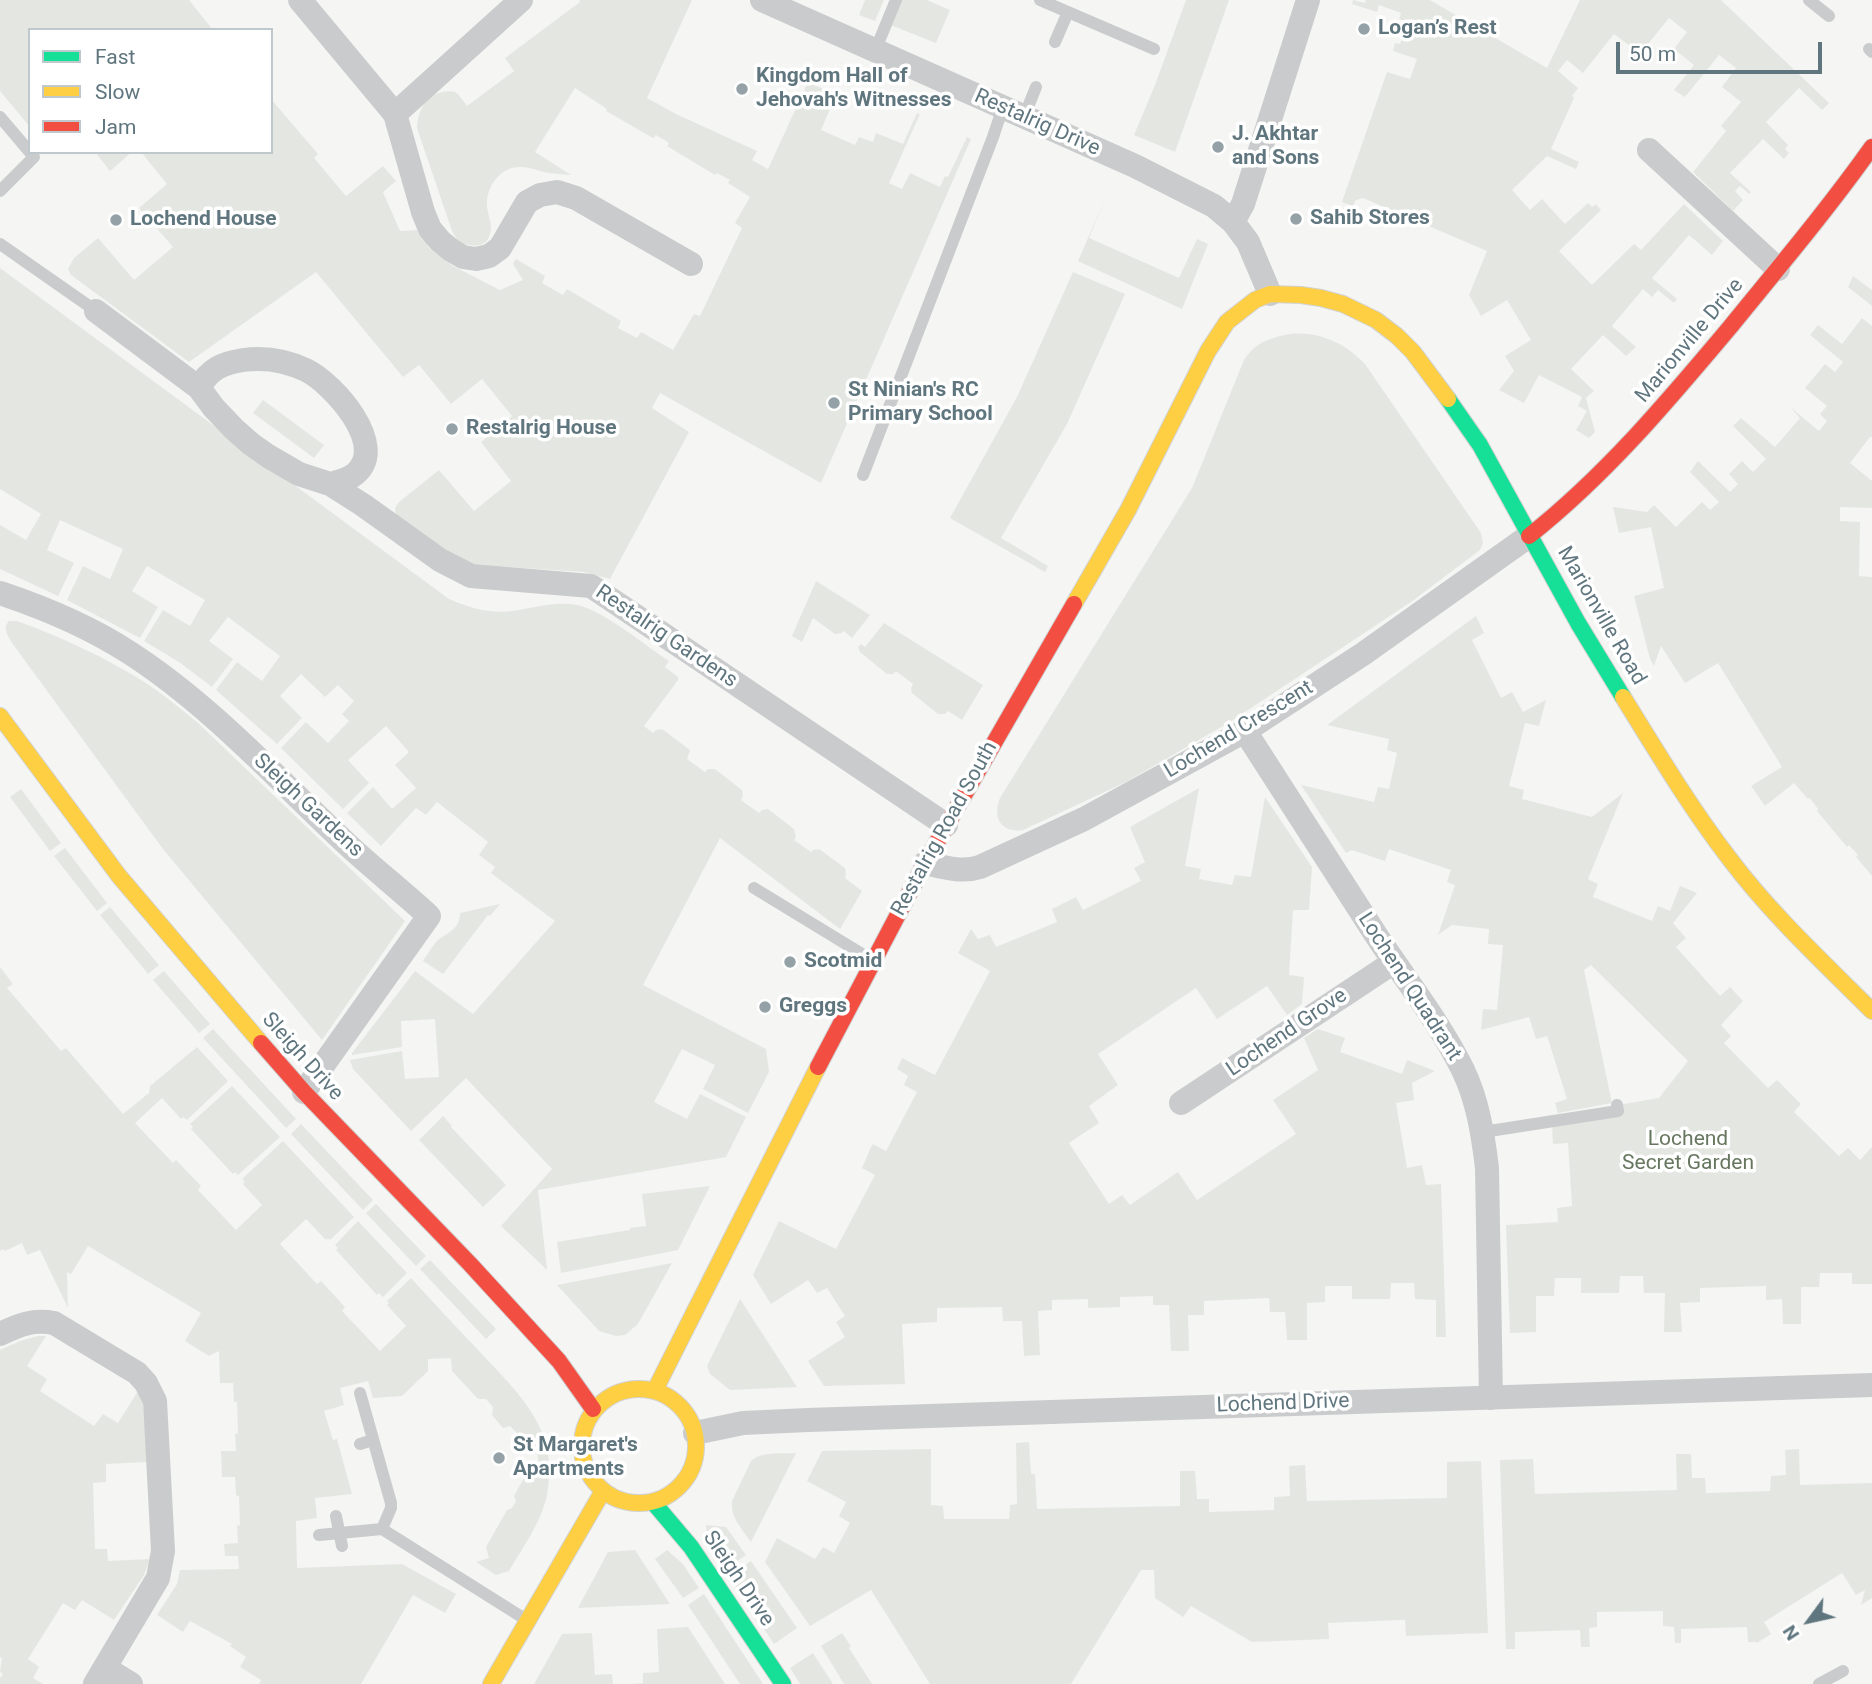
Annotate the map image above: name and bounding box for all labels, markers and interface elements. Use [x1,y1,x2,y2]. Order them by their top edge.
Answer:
place label: Logan’s Rest [1378,16,1497,42]
marker: Logan’s Rest [1356,21,1372,37]
legend [28,28,273,154]
scale bar [1620,28,1826,72]
text: 50 m [1629,42,1676,66]
text: Fast [95,45,135,69]
place label: Kingdom Hall of Jehovah's Witnesses [756,64,951,114]
text: Slow [95,80,140,104]
marker: Kingdom Hall of Jehovah's Witnesses [734,81,750,97]
street label: Restalrig Drive [970,84,1104,162]
text: Jam [95,115,136,139]
place label: J. Akhtar and Sons [1232,122,1319,172]
marker: J. Akhtar and Sons [1210,139,1226,155]
place label: Sahib Stores [1310,206,1430,232]
place label: Lochend House [130,207,277,233]
marker: Sahib Stores [1288,211,1304,227]
marker: Lochend House [108,212,124,228]
street label: Marionville Drive [1631,274,1749,408]
place label: St Ninian's RC Primary School [848,378,993,428]
marker: St Ninian's RC Primary School [826,395,842,411]
place label: Restalrig House [466,416,617,442]
marker: Restalrig House [444,421,460,437]
street label: Marionville Road [1551,542,1651,690]
street label: Restalrig Gardens [590,580,742,694]
street label: Lochend Crescent [1160,676,1318,784]
street label: Restalrig Road South [887,737,1003,921]
street label: Sleigh Gardens [248,749,368,863]
street label: Lochend Quadrant [1352,908,1466,1066]
place label: Scotmid [804,949,882,975]
marker: Scotmid [782,954,798,970]
street label: Lochend Grove [1222,983,1352,1083]
place label: Greggs [779,994,847,1020]
marker: Greggs [757,999,773,1015]
street label: Sleigh Drive [256,1008,348,1106]
park label: Lochend Secret Garden [1622,1127,1754,1177]
street label: Lochend Drive [1216,1389,1350,1419]
place label: St Margaret's Apartments [513,1433,638,1483]
marker: St Margaret's Apartments [491,1450,507,1466]
street label: Sleigh Drive [697,1527,779,1631]
north arrow [1774,1586,1844,1656]
text: N [1778,1621,1804,1645]

